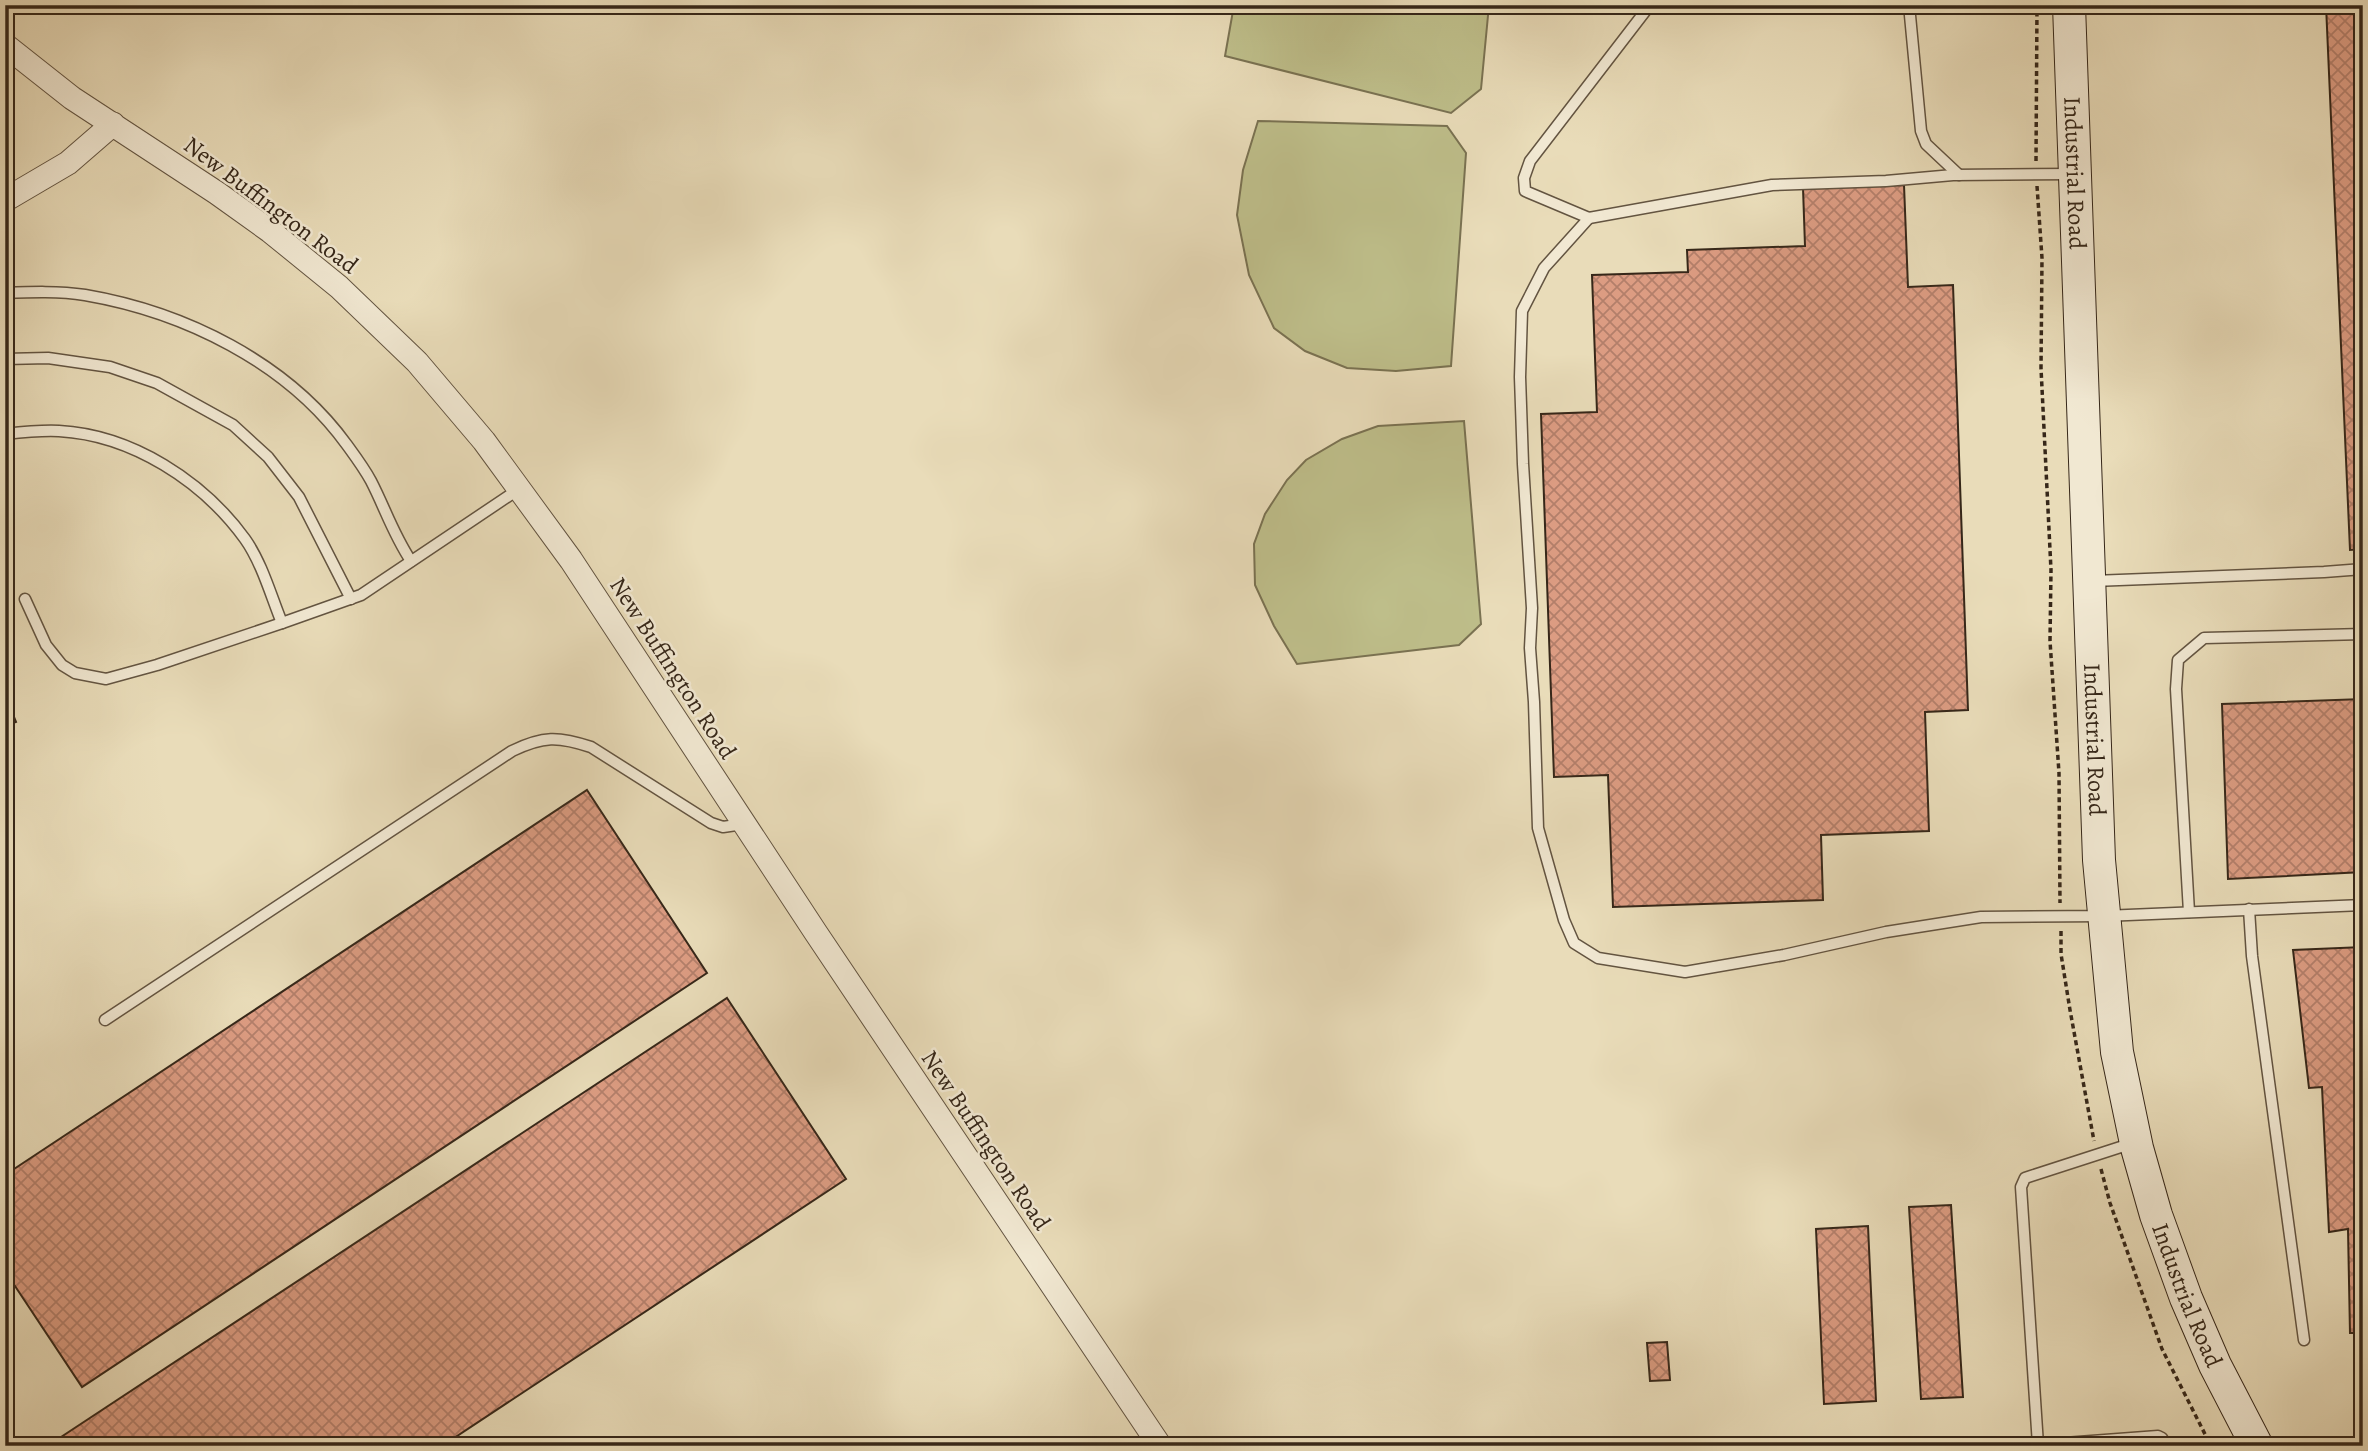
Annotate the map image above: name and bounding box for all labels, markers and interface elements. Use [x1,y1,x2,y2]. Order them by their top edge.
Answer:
street label: Industrial Road [2056,96,2094,250]
street label: New Buffington Road [177,129,365,281]
street label: New Buffington Road [602,571,744,765]
street label: Industrial Road [2076,663,2113,817]
street label: New Buffington Road [914,1044,1058,1236]
street label: Industrial Road [2144,1219,2230,1372]

